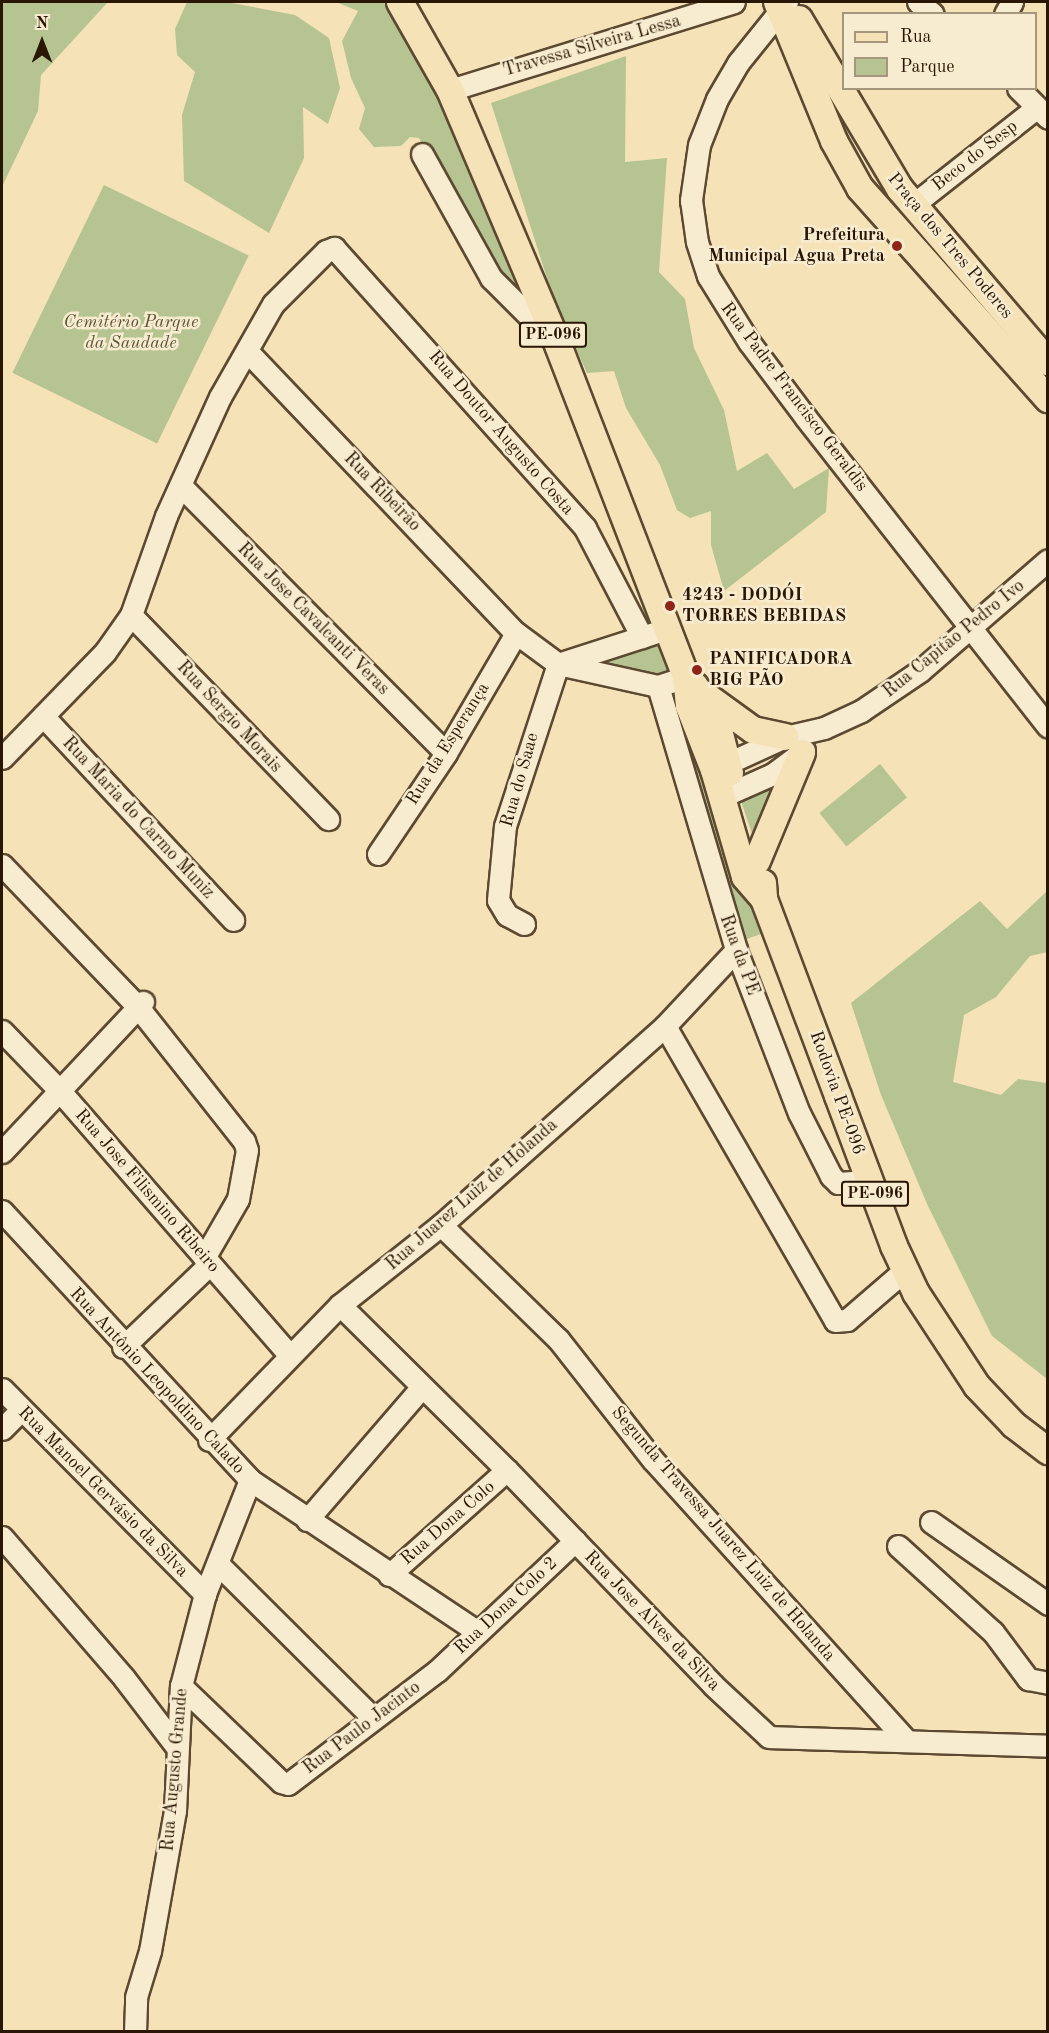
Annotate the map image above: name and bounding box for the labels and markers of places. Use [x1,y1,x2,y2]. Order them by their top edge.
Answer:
place label: Prefeitura Municipal Agua Preta [708,225,885,268]
marker: Prefeitura Municipal Agua Preta [890,239,904,253]
place label: 4243 - DODÓI TORRES BEBIDAS [682,585,846,628]
marker: 4243 - DODÓI TORRES BEBIDAS [663,599,677,613]
place label: PANIFICADORA BIG PÃO [709,649,853,692]
marker: PANIFICADORA BIG PÃO [690,663,704,677]

